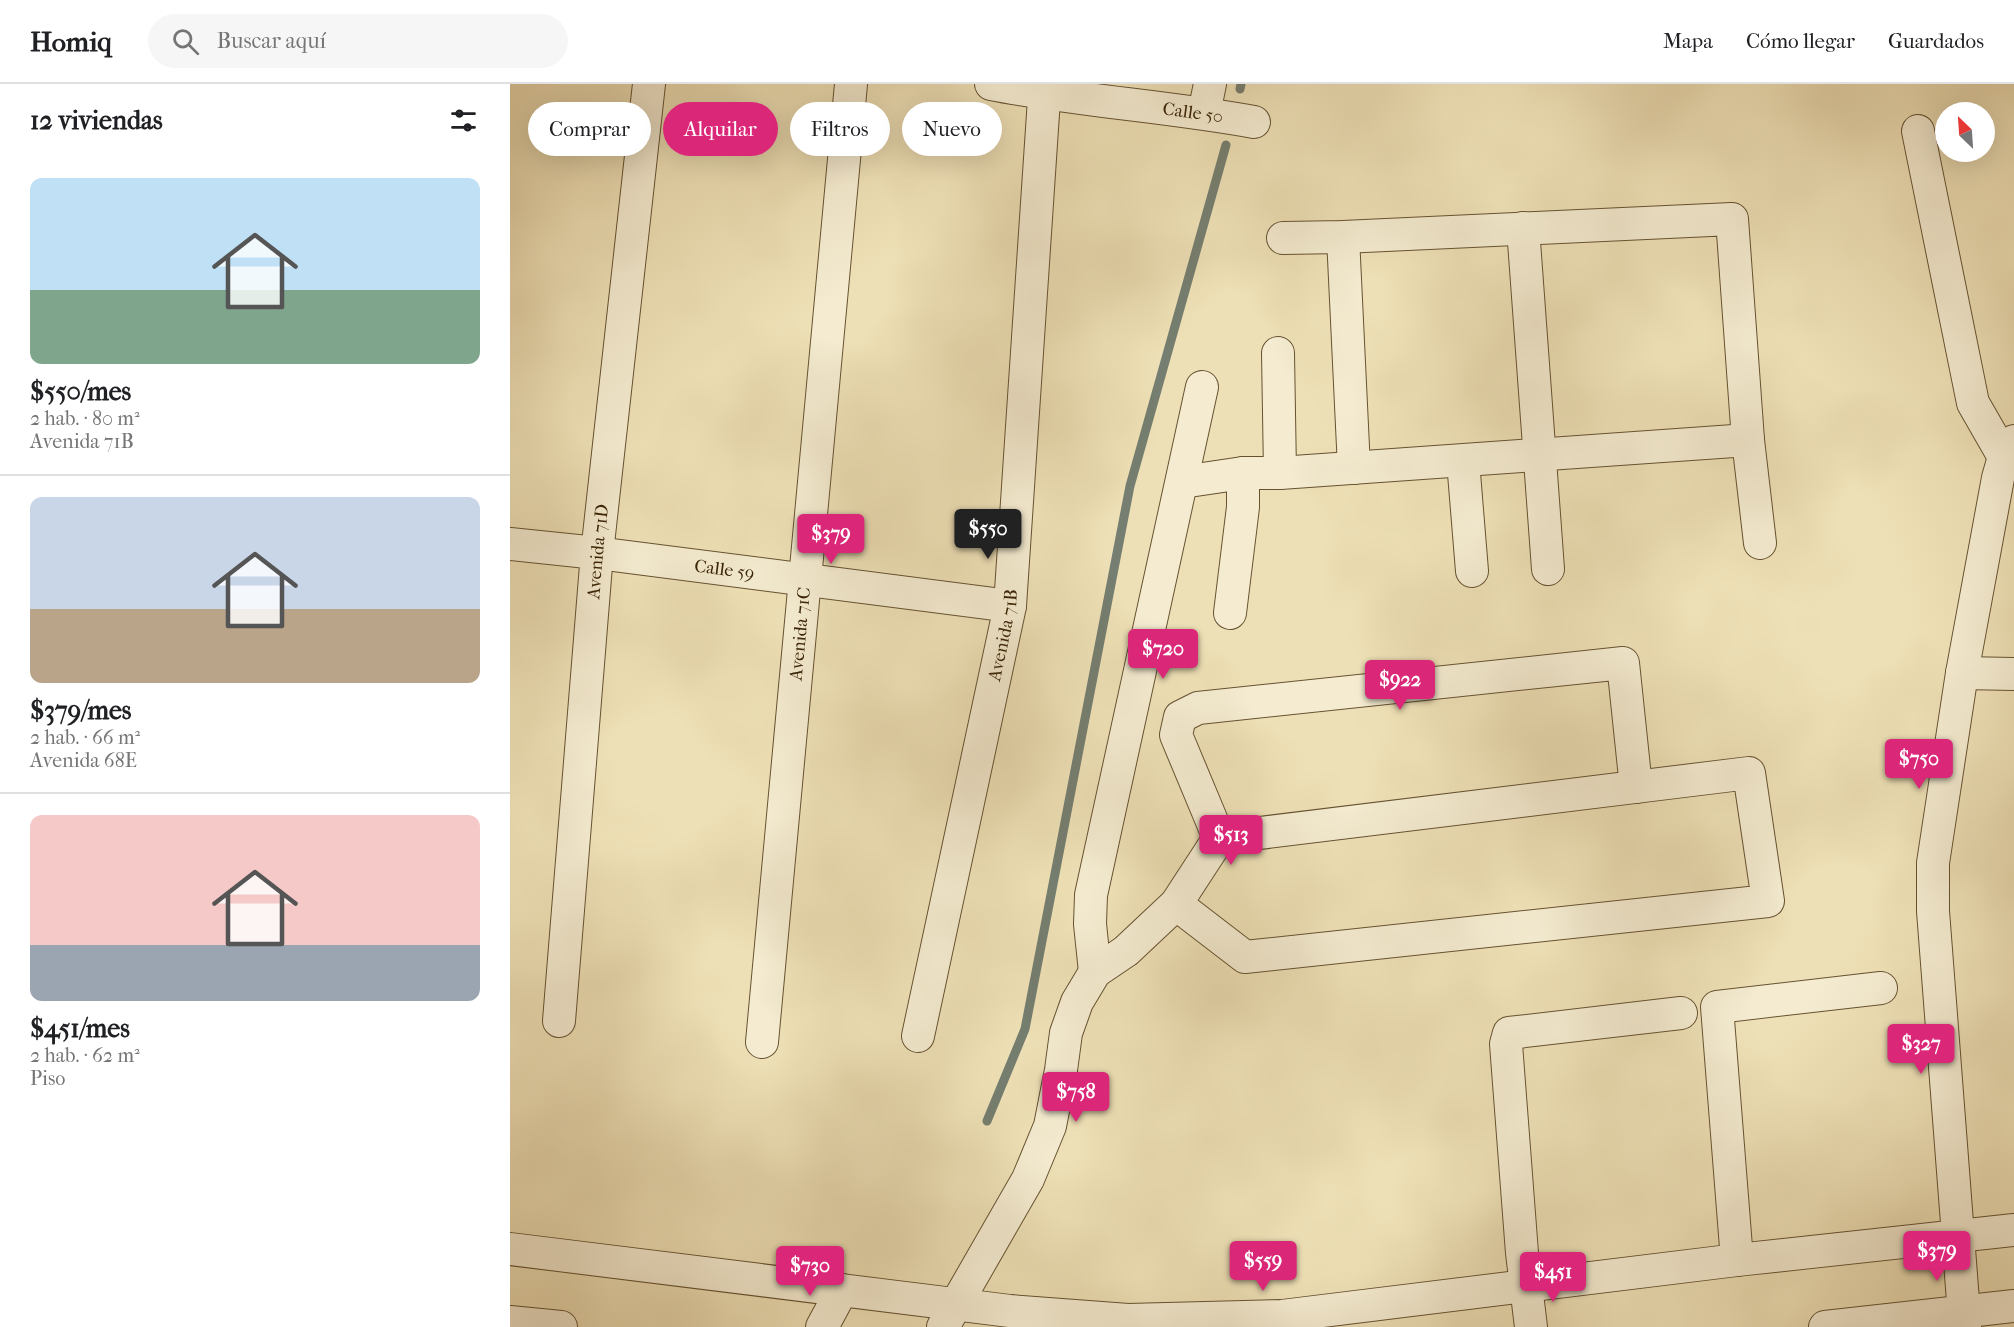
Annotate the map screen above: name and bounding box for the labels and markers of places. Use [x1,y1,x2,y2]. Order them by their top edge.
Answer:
pin: $550 [952,509,1024,560]
pin: $379 [795,514,867,565]
pin: $720 [1127,629,1199,680]
pin: $922 [1364,660,1436,711]
pin: $750 [1883,739,1955,790]
pin: $513 [1195,815,1267,866]
pin: $327 [1885,1024,1957,1075]
pin: $758 [1040,1072,1112,1123]
pin: $379 [1901,1231,1973,1282]
pin: $559 [1227,1241,1299,1292]
pin: $730 [774,1246,846,1297]
pin: $451 [1517,1252,1589,1303]

